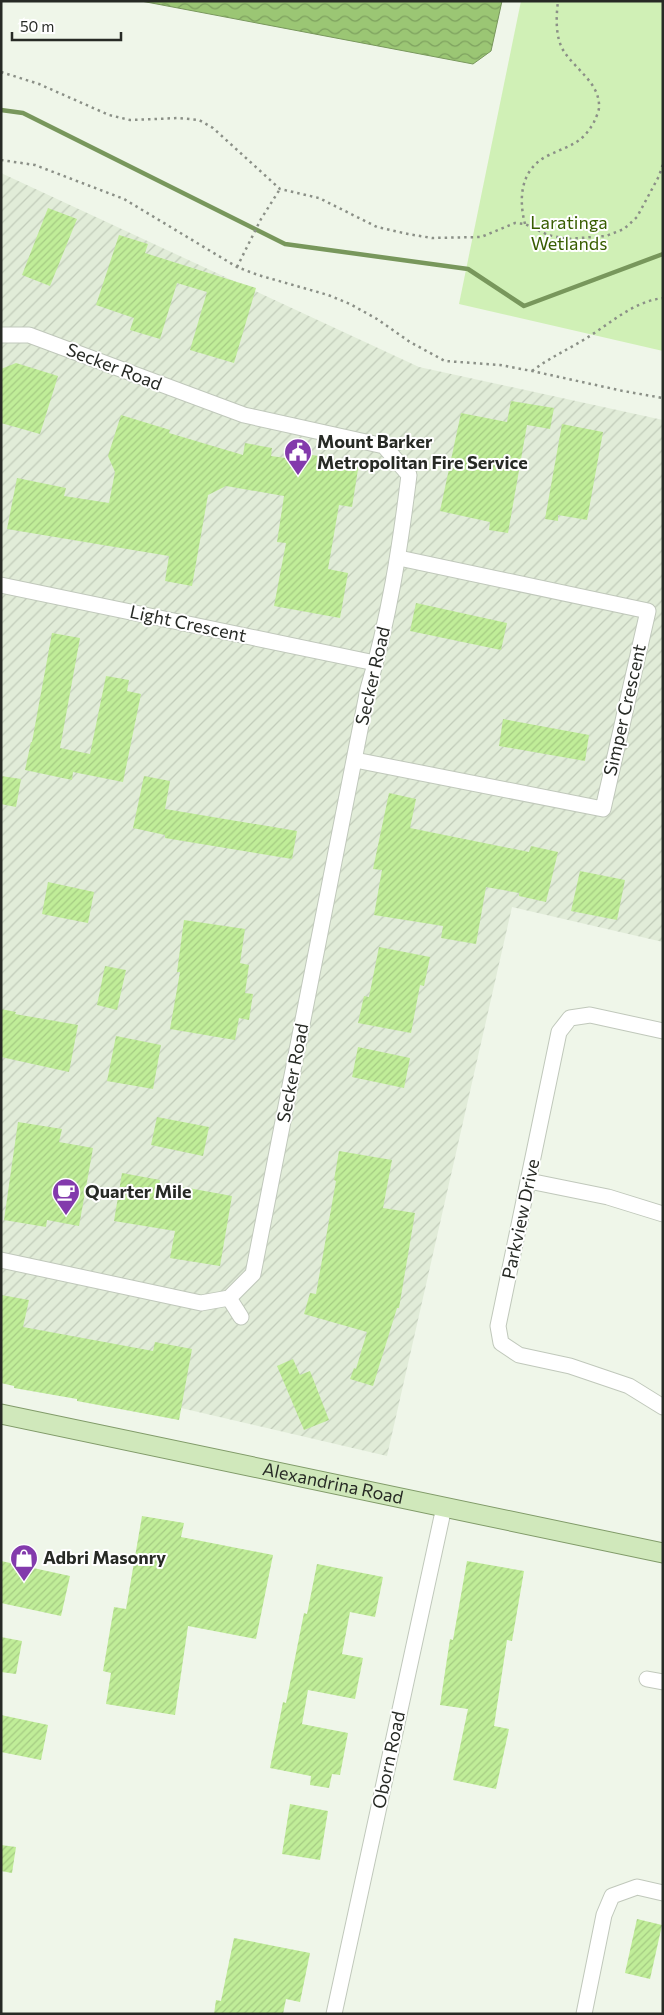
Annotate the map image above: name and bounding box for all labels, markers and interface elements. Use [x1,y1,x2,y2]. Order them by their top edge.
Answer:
scale bar [12,10,121,42]
text: 50 m [20,17,54,35]
park label: Laratinga Wetlands [530,211,608,254]
street label: Secker Road [64,338,165,394]
place label: Mount Barker Metropolitan Fire Service [317,430,528,473]
public building icon: Mount Barker Metropolitan Fire Service [283,437,313,476]
street label: Light Crescent [128,600,249,646]
street label: Secker Road [350,624,394,727]
street label: Simper Crescent [598,642,650,778]
street label: Secker Road [272,1021,312,1124]
street label: Parkview Drive [497,1157,543,1281]
cafe icon: Quarter Mile [51,1177,81,1216]
place label: Quarter Mile [85,1180,191,1202]
street label: Alexandrina Road [261,1457,405,1508]
shop icon: Adbri Masonry [9,1543,39,1582]
place label: Adbri Masonry [43,1546,166,1568]
street label: Oborn Road [367,1709,409,1811]

